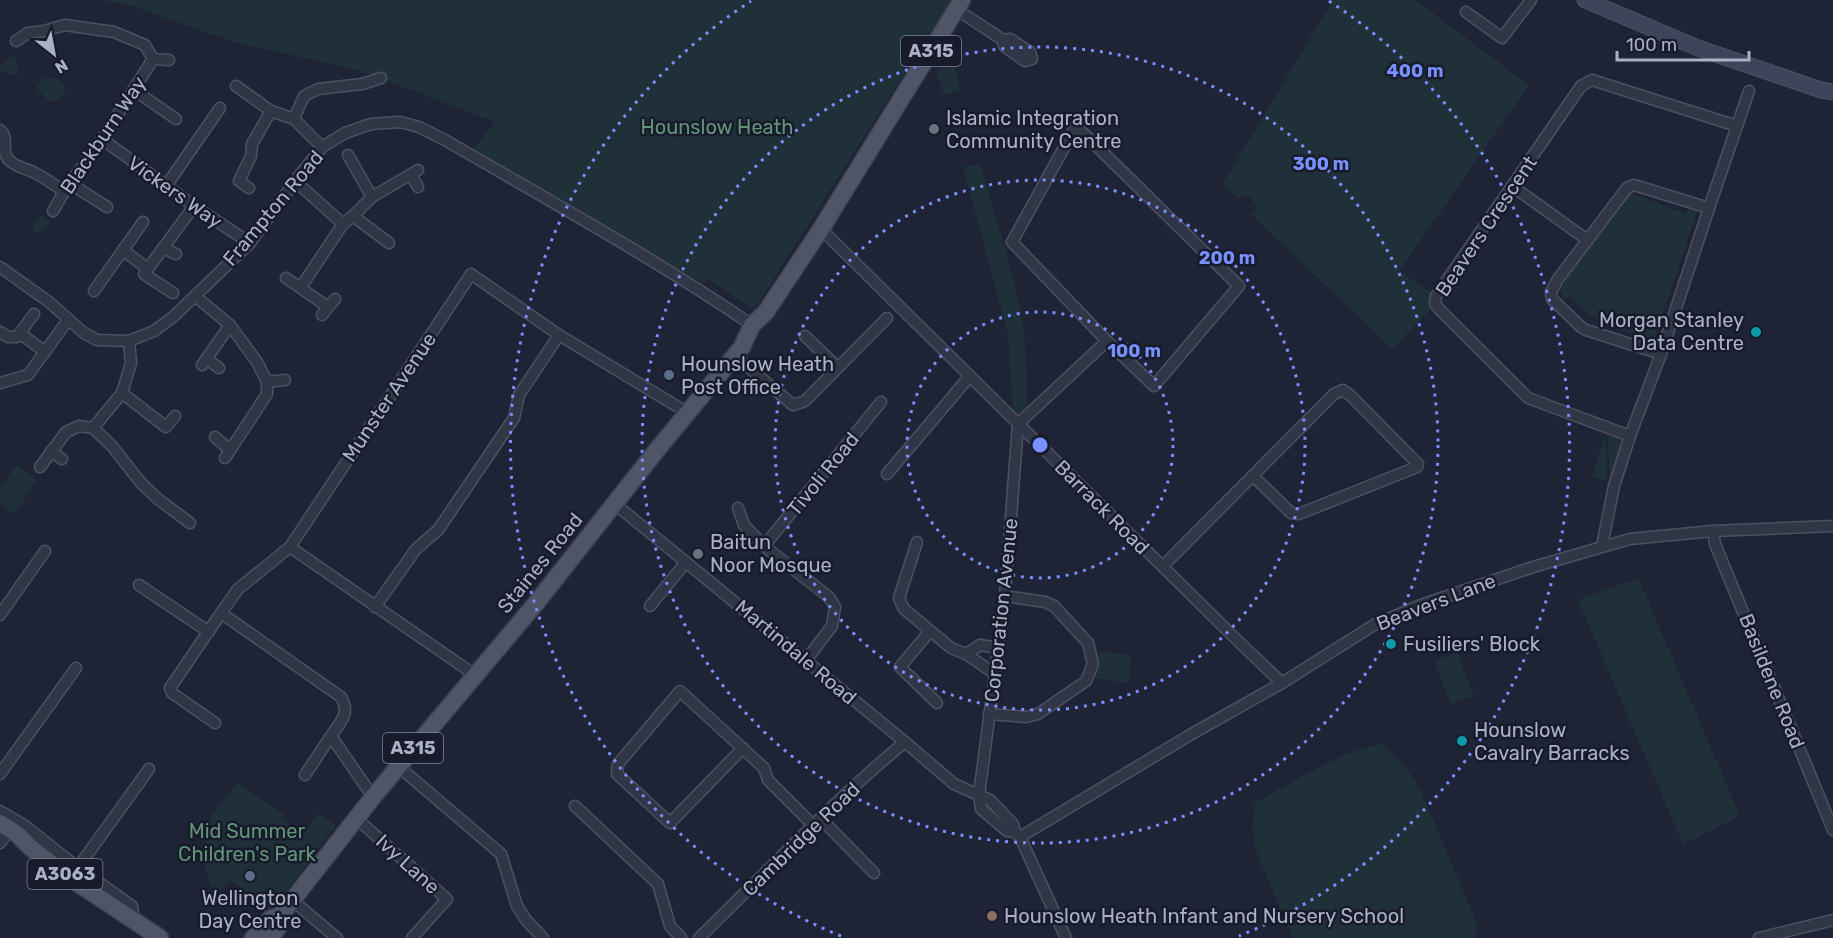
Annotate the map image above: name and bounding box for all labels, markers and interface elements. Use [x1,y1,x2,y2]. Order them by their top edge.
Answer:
north arrow [24,24,84,84]
scale bar [1617,24,1749,62]
text: 100 m [1626,34,1677,56]
road number: A315 [901,36,961,66]
text: N [52,55,71,78]
text: 400 m [1386,60,1444,82]
street label: Blackburn Way [55,72,151,198]
place label: Islamic Integration Community Centre [946,106,1122,153]
park label: Hounslow Heath [640,115,794,139]
marker: Islamic Integration Community Centre [927,122,941,136]
street label: Frampton Road [218,145,328,271]
street label: Vickers Way [123,151,227,233]
street label: Beavers Crescent [1430,151,1542,301]
text: 300 m [1293,153,1349,175]
text: 200 m [1199,247,1255,269]
place label: Morgan Stanley Data Centre [1599,308,1744,355]
marker: Morgan Stanley Data Centre [1749,325,1763,339]
street label: Munster Avenue [337,328,441,466]
text: 100 m [1107,340,1161,362]
place label: Hounslow Heath Post Office [681,352,834,399]
marker: Hounslow Heath Post Office [662,368,676,382]
street label: Tivoli Road [782,427,864,521]
centre of rings [1030,435,1050,455]
street label: Barrack Road [1050,455,1154,559]
street label: Staines Road [492,508,588,618]
street label: Corporation Avenue [979,517,1023,703]
place label: Baitun Noor Mosque [710,530,832,577]
marker: Baitun Noor Mosque [691,547,705,561]
street label: Beavers Lane [1373,568,1499,636]
street label: Martindale Road [731,594,861,710]
street label: Basildene Road [1734,610,1810,752]
place label: Fusiliers' Block [1403,632,1541,656]
marker: Fusiliers' Block [1384,637,1398,651]
place label: Hounslow Cavalry Barracks [1474,718,1630,765]
road number: A315 [383,733,443,763]
marker: Hounslow Cavalry Barracks [1455,734,1469,748]
street label: Cambridge Road [737,777,865,901]
park label: Mid Summer Children's Park [178,819,317,866]
street label: Ivy Lane [371,829,445,899]
road number: A3063 [28,859,103,889]
marker: Wellington Day Centre [243,869,257,883]
place label: Wellington Day Centre [199,886,301,933]
place label: Hounslow Heath Infant and Nursery School [1004,904,1404,928]
marker: Hounslow Heath Infant and Nursery School [985,909,999,923]

